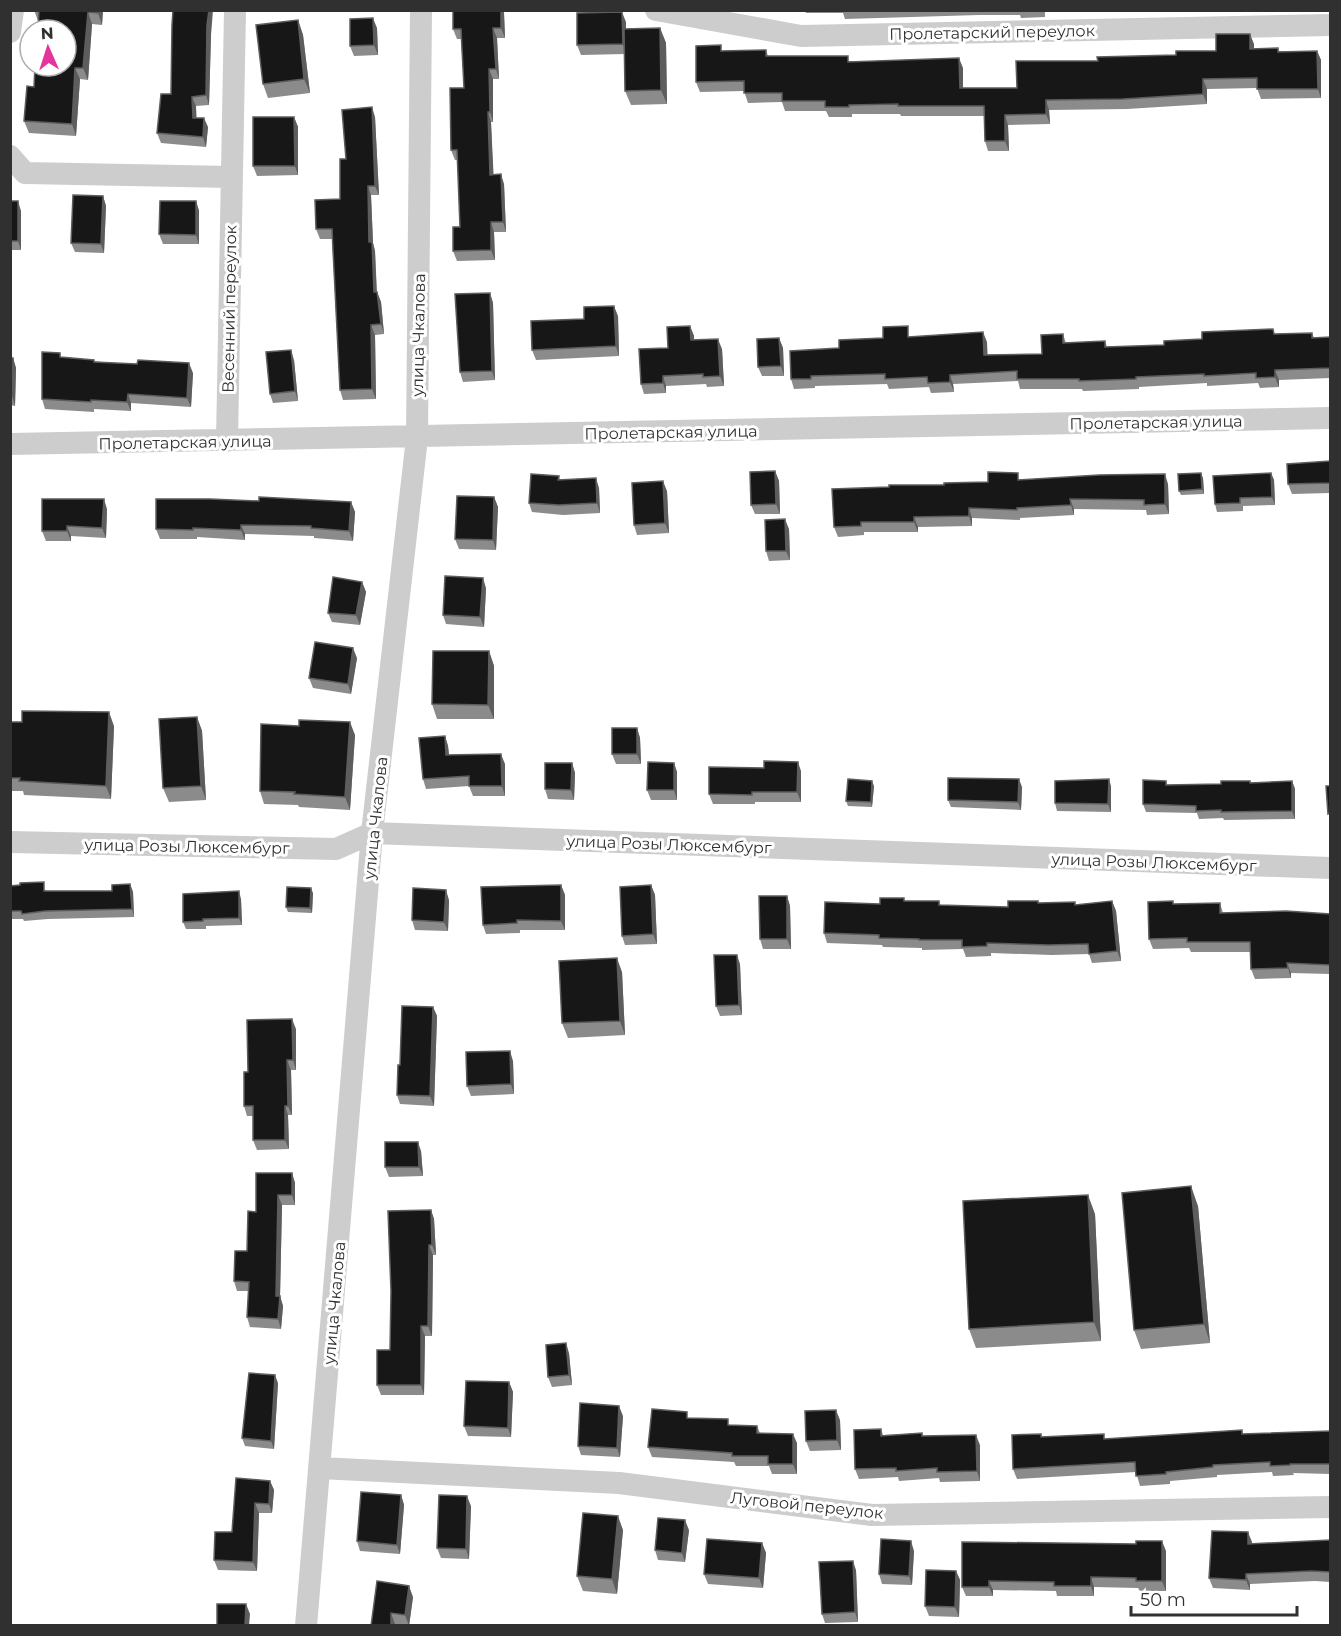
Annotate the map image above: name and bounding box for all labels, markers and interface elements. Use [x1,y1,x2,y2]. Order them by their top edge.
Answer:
north arrow [18,18,78,78]
street label: Пролетарский переулок [889,21,1096,44]
text: N [40,24,54,43]
street label: Весенний переулок [219,224,240,393]
street label: улица Чкалова [408,273,429,398]
street label: Пролетарская улица [1069,411,1243,434]
street label: Пролетарская улица [584,421,758,444]
street label: Пролетарская улица [98,431,272,454]
street label: улица Чкалова [359,756,391,881]
street label: улица Розы Люксембург [565,831,772,858]
street label: улица Розы Люксембург [83,835,290,858]
street label: улица Розы Люксембург [1050,849,1257,876]
street label: улица Чкалова [320,1241,349,1366]
street label: Луговой переулок [730,1488,885,1523]
scale bar [1131,1579,1298,1617]
text: 50 m [1140,1589,1186,1611]

